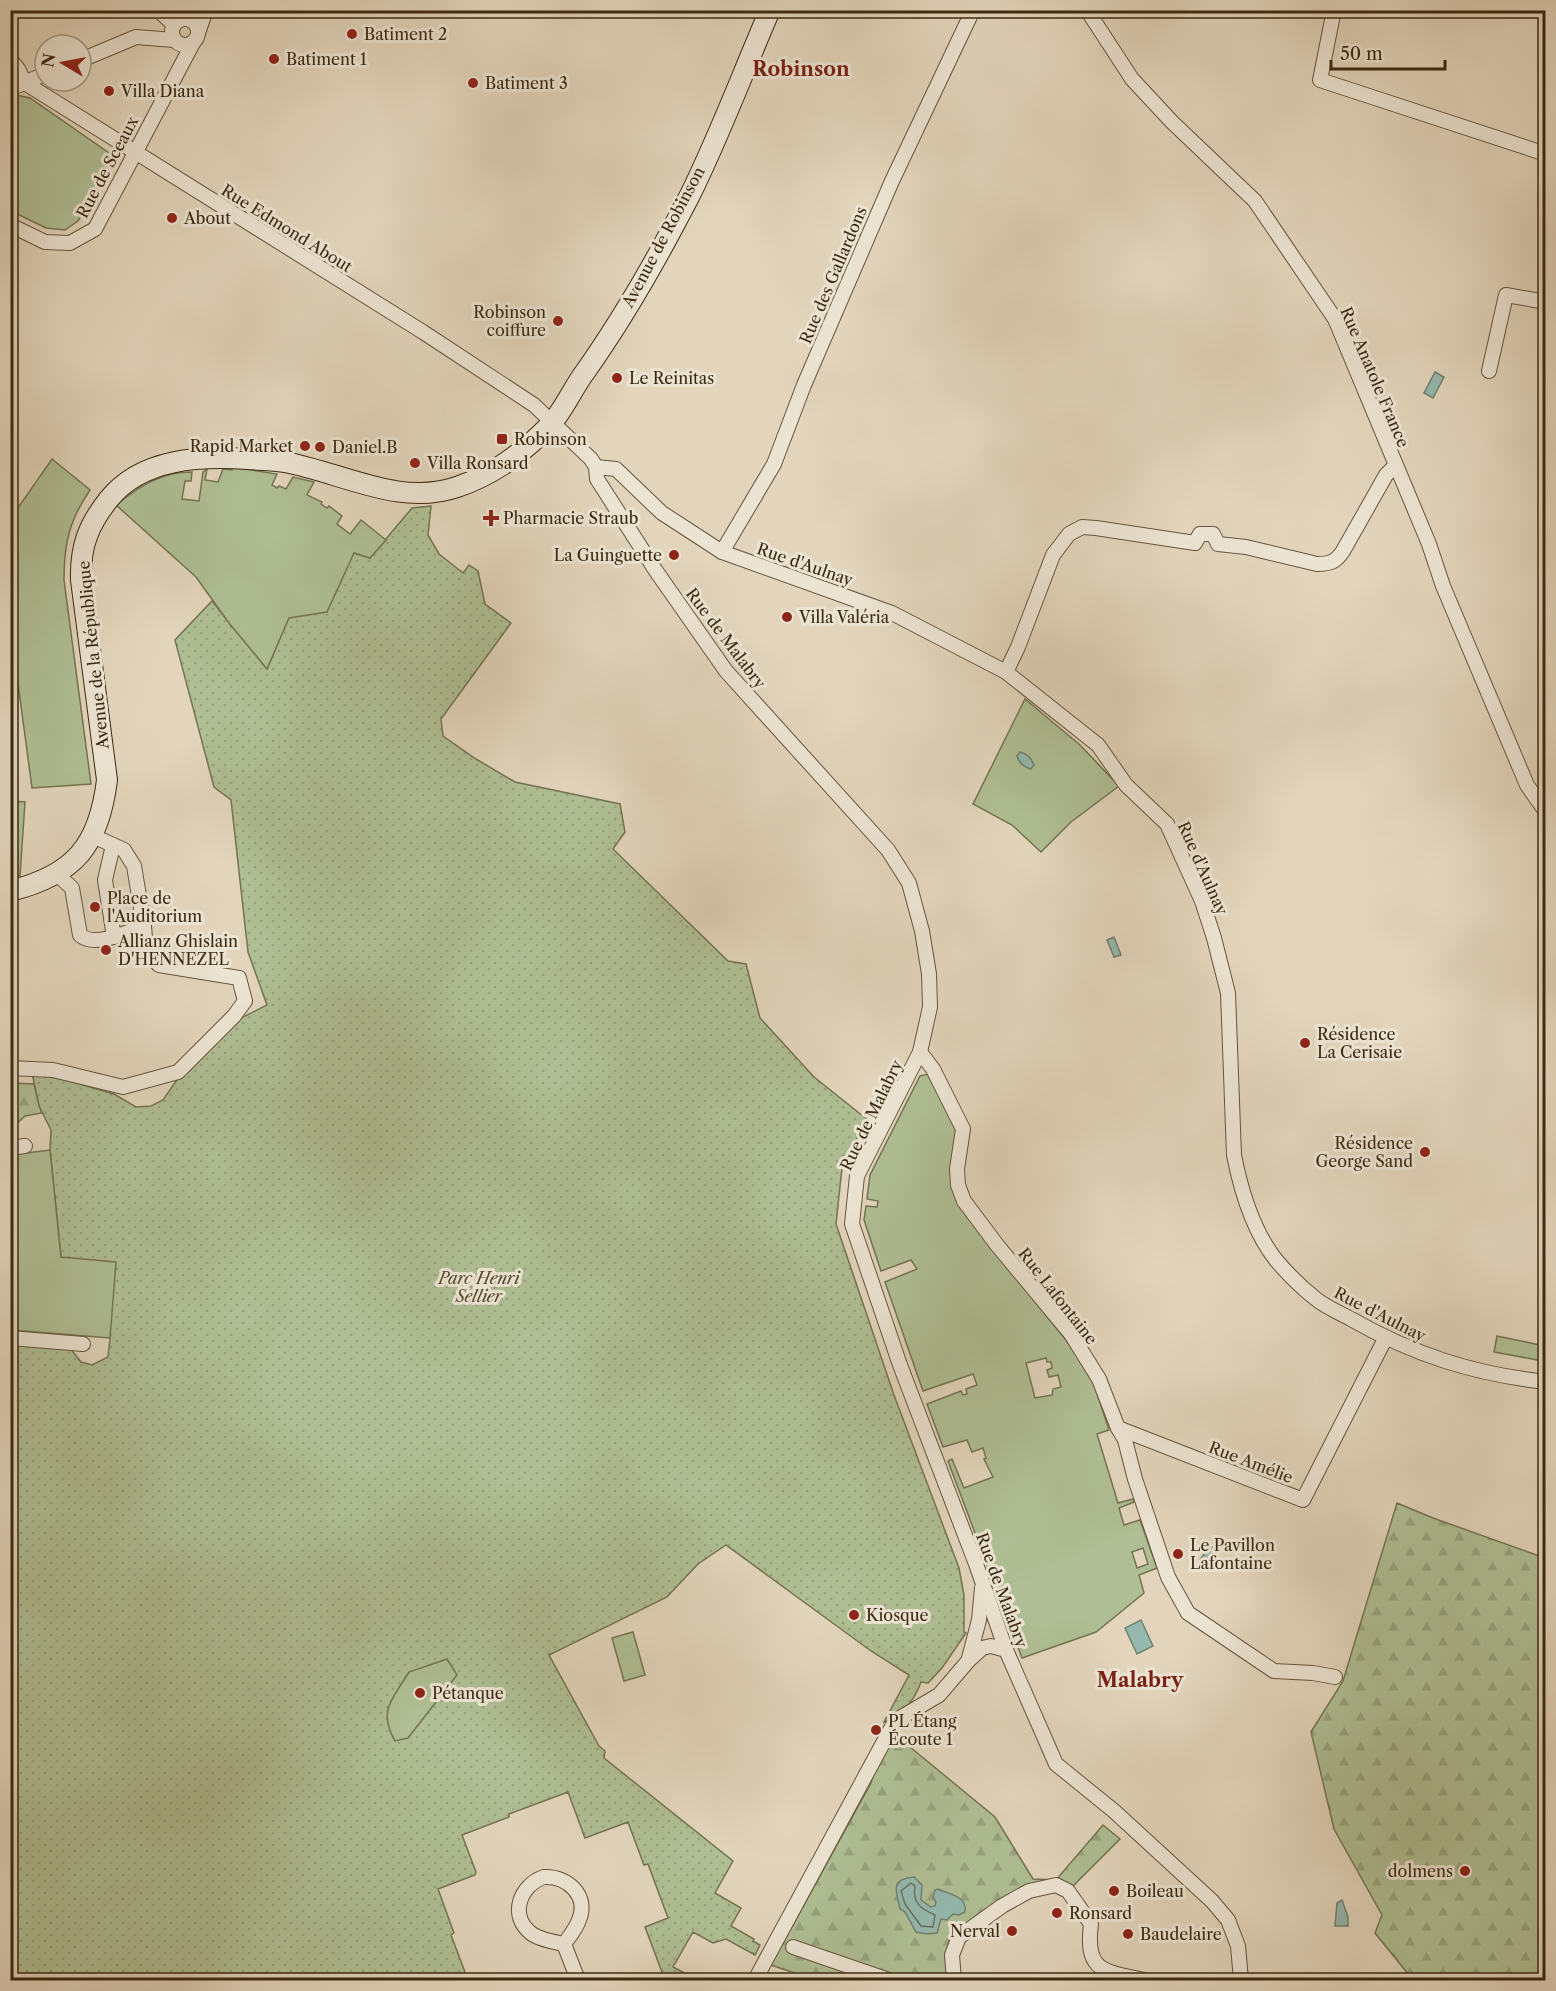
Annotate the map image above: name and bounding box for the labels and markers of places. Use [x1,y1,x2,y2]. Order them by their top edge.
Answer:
place label: Batiment 2 [364,24,447,44]
marker: Batiment 2 [345,27,359,41]
place label: Batiment 1 [286,49,367,69]
marker: Batiment 1 [267,52,281,66]
place label: Batiment 3 [485,73,568,93]
marker: Batiment 3 [466,76,480,90]
place label: Villa Diana [120,81,205,101]
marker: Villa Diana [102,84,116,98]
place label: About [183,208,231,228]
marker: About [165,211,179,225]
place label: Robinson coiffure [473,302,546,340]
marker: Robinson coiffure [551,314,565,328]
place label: Le Reinitas [629,368,714,388]
marker: Le Reinitas [610,371,624,385]
place label: Robinson [514,429,587,449]
marker: Robinson [495,432,509,446]
place label: Rapid Market [190,436,293,456]
place label: Daniel.B [332,437,397,457]
marker: Rapid Market [298,439,312,453]
marker: Daniel.B [313,440,327,454]
place label: Villa Ronsard [426,453,529,473]
marker: Villa Ronsard [408,456,422,470]
place label: Pharmacie Straub [503,508,638,528]
marker: Pharmacie Straub [484,511,498,525]
place label: La Guinguette [554,545,662,565]
marker: La Guinguette [667,548,681,562]
place label: Villa Valéria [798,607,890,627]
marker: Villa Valéria [780,610,794,624]
place label: Place de l'Auditorium [107,888,202,926]
marker: Place de l'Auditorium [88,900,102,914]
place label: Allianz Ghislain D'HENNEZEL [117,931,238,969]
marker: Allianz Ghislain D'HENNEZEL [99,943,113,957]
place label: Résidence La Cerisaie [1317,1024,1402,1062]
marker: Résidence La Cerisaie [1298,1036,1312,1050]
place label: Résidence George Sand [1315,1133,1413,1171]
marker: Résidence George Sand [1418,1145,1432,1159]
place label: Le Pavillon Lafontaine [1190,1535,1275,1573]
marker: Le Pavillon Lafontaine [1171,1547,1185,1561]
place label: Kiosque [866,1605,929,1625]
marker: Kiosque [847,1608,861,1622]
place label: Pétanque [432,1683,504,1703]
marker: Pétanque [413,1686,427,1700]
place label: PL Étang Écoute 1 [888,1711,957,1749]
marker: PL Étang Écoute 1 [869,1723,883,1737]
place label: dolmens [1388,1861,1453,1881]
marker: dolmens [1458,1864,1472,1878]
place label: Boileau [1126,1881,1184,1901]
marker: Boileau [1107,1884,1121,1898]
place label: Ronsard [1069,1903,1132,1923]
marker: Ronsard [1050,1906,1064,1920]
place label: Nerval [950,1921,1000,1941]
marker: Nerval [1005,1924,1019,1938]
place label: Baudelaire [1140,1924,1222,1944]
marker: Baudelaire [1121,1927,1135,1941]

